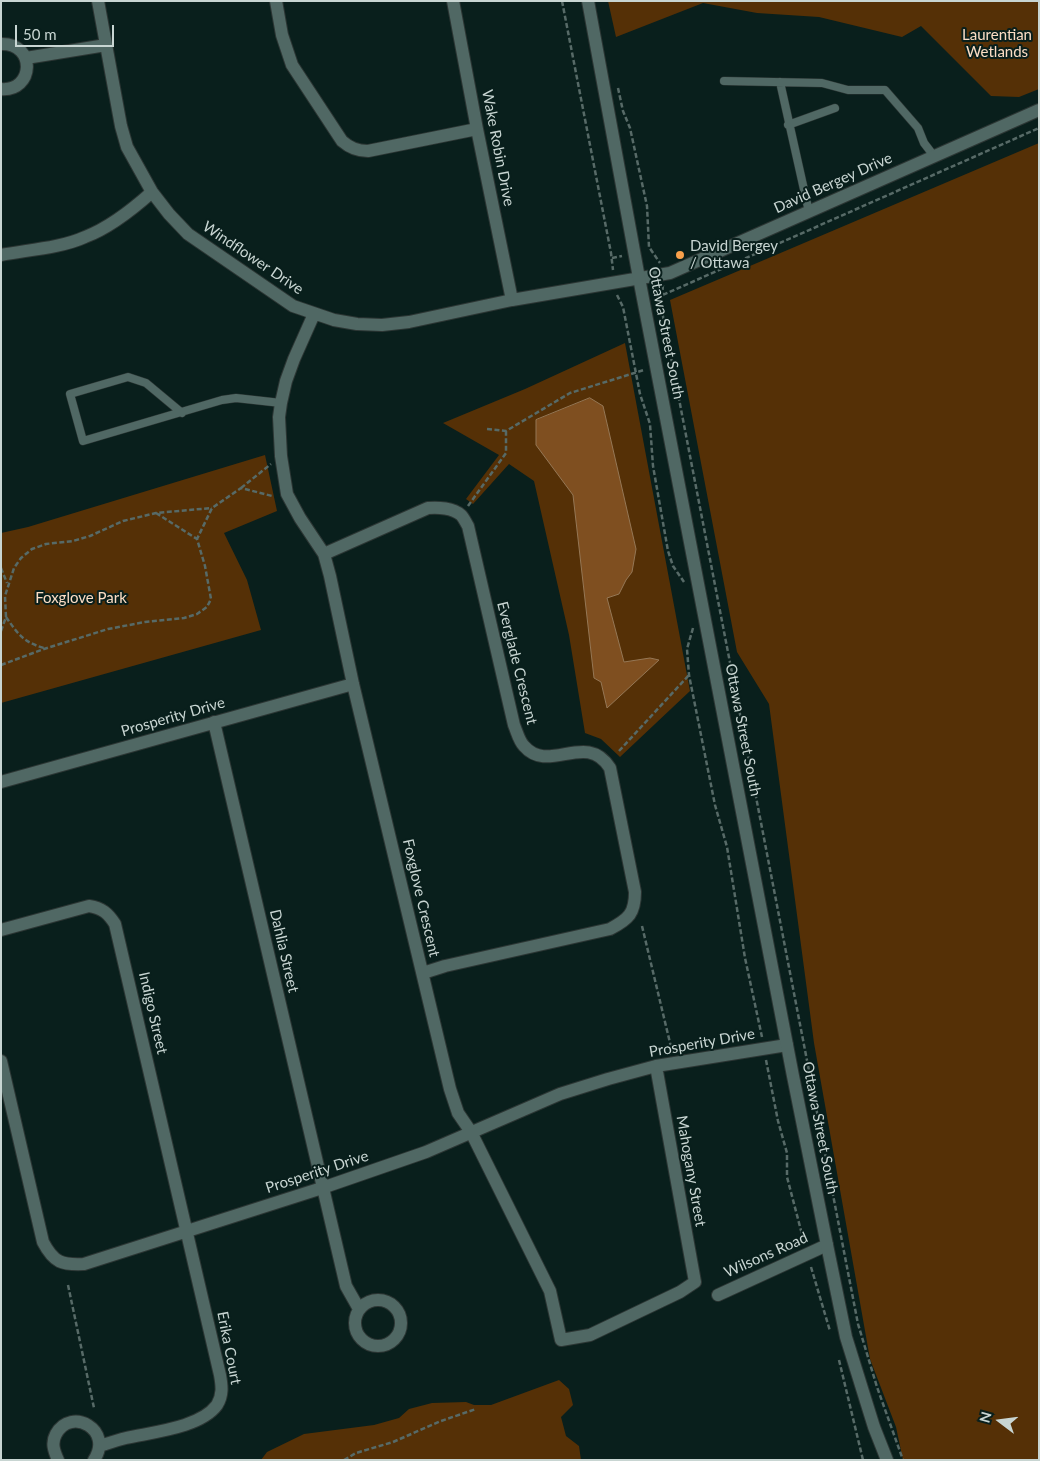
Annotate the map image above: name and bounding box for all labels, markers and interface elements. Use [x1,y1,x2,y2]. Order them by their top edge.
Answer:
scale bar [18,15,116,47]
text: 50 m [23,25,57,43]
park label: Laurentian Wetlands [962,26,1032,61]
street label: Wake Robin Drive [478,88,518,208]
street label: David Bergey Drive [771,149,895,217]
street label: Windflower Drive [199,218,307,298]
place label: David Bergey / Ottawa [690,237,778,272]
marker: David Bergey / Ottawa [674,249,686,261]
street label: Ottawa Street South [644,265,688,401]
park label: Foxglove Park [35,589,127,607]
street label: Everglade Crescent [493,600,541,726]
street label: Ottawa Street South [721,662,765,798]
street label: Prosperity Drive [119,694,227,740]
street label: Foxglove Crescent [399,837,443,959]
street label: Dahlia Street [266,908,302,994]
street label: Indigo Street [135,970,171,1056]
street label: Prosperity Drive [648,1025,756,1061]
street label: Ottawa Street South [798,1060,842,1196]
street label: Mahogany Street [672,1114,710,1228]
street label: Prosperity Drive [263,1147,371,1197]
street label: Wilsons Road [721,1229,811,1281]
street label: Erika Court [213,1310,245,1386]
north arrow [975,1396,1025,1446]
text: N [975,1410,995,1424]

